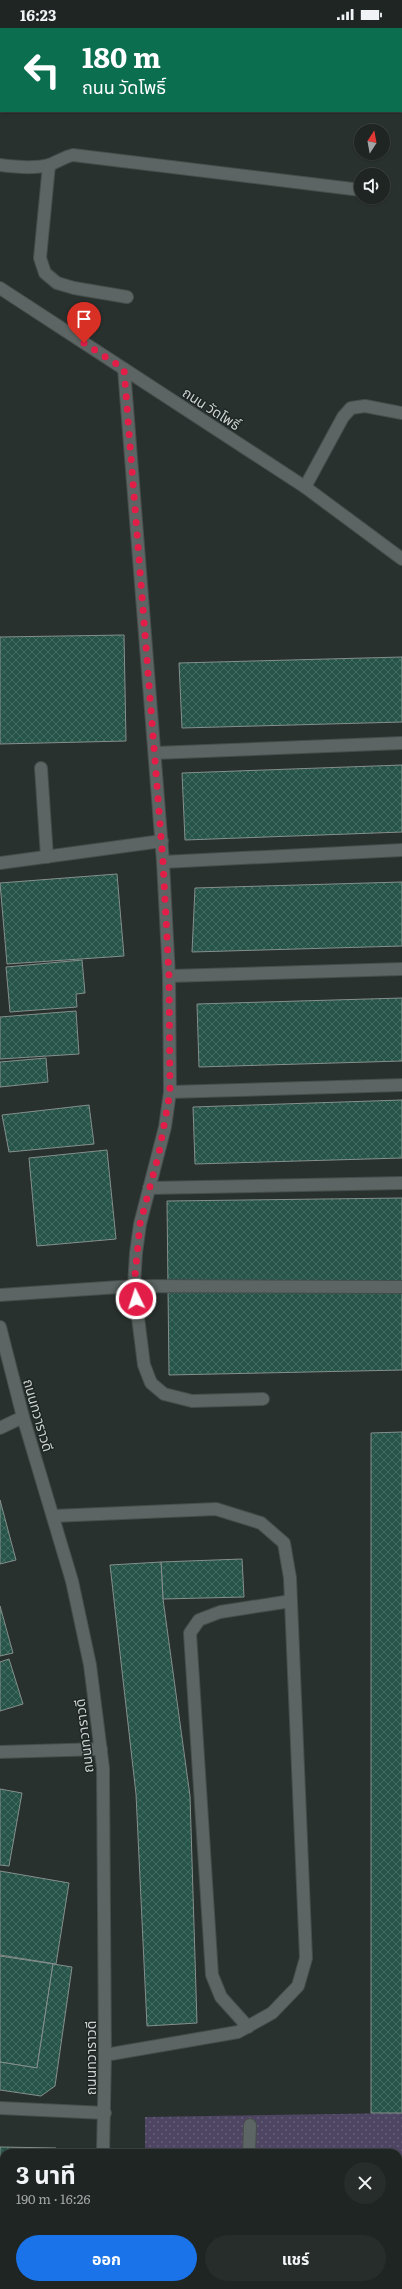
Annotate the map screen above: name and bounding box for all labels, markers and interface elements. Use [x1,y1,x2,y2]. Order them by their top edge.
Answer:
text: 16:23 [20,3,56,26]
text: 180 m [82,35,161,77]
icon: left [16,44,68,96]
text: ถนน วัดโพธิ์ [82,73,166,100]
north arrow [354,124,390,160]
map controls [354,124,390,204]
button: sound [354,168,390,204]
pin [67,302,101,343]
icon: arrive [73,308,95,330]
street label: ถนน วัดโพธิ์ [179,382,245,434]
position arrow [115,1278,157,1320]
street label: ถนนทวาราวดี [19,1376,59,1454]
street label: ถนนทวาราวดี [69,1698,97,1774]
street label: ถนนทวาราวดี [80,2021,100,2095]
text: 3 นาที [16,2156,76,2191]
button: close [344,2162,386,2204]
text: 190 m · 16:26 [16,2189,90,2208]
button: ออก [16,2235,197,2281]
button: แชร์ [205,2235,386,2281]

